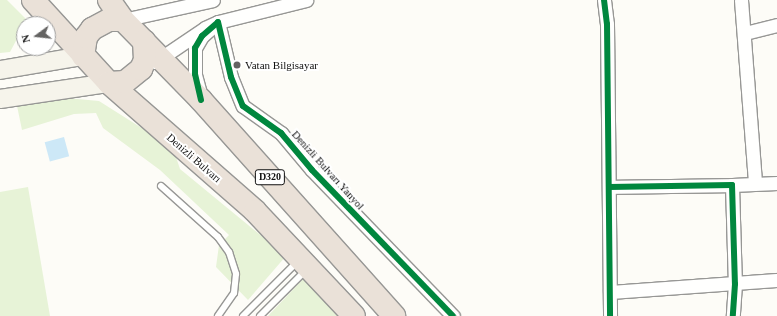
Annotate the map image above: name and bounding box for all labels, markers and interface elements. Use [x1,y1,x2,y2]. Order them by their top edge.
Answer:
north arrow [16,16,56,56]
text: N [19,33,32,44]
place label: Vatan Bilgisayar [245,58,318,72]
marker: Vatan Bilgisayar [232,60,242,70]
street label: Denizli Bulvarı Yanyol [289,128,367,212]
street label: Denizli Bulvarı [164,131,224,185]
road number: D320 [254,169,286,185]

